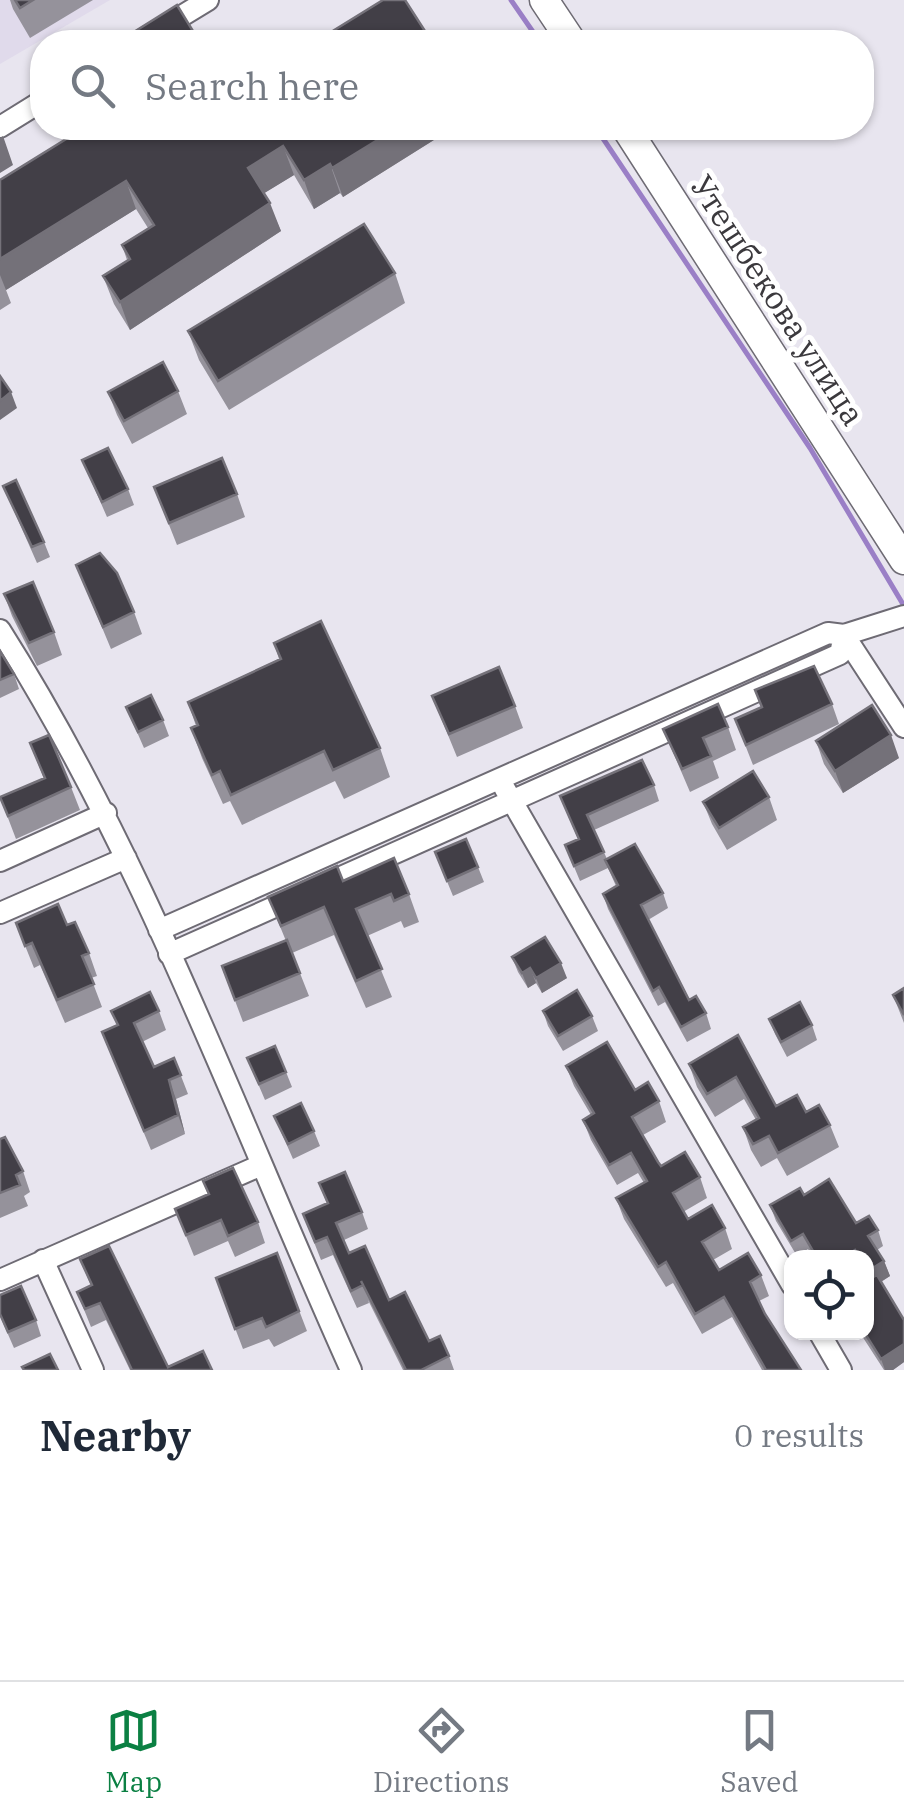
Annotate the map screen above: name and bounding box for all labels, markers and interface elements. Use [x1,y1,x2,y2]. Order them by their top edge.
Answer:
search box [30,30,874,140]
icon: search [65,58,120,113]
text: Search here [145,61,359,110]
street label: Утешбекова улица [681,167,875,433]
map controls [784,1250,874,1340]
button: locate [784,1250,874,1340]
text: Nearby [40,1408,191,1463]
text: 0 results [734,1414,864,1456]
tab: Map [105,1703,162,1800]
tab: Directions [373,1703,509,1800]
tab: Saved [720,1703,799,1800]

